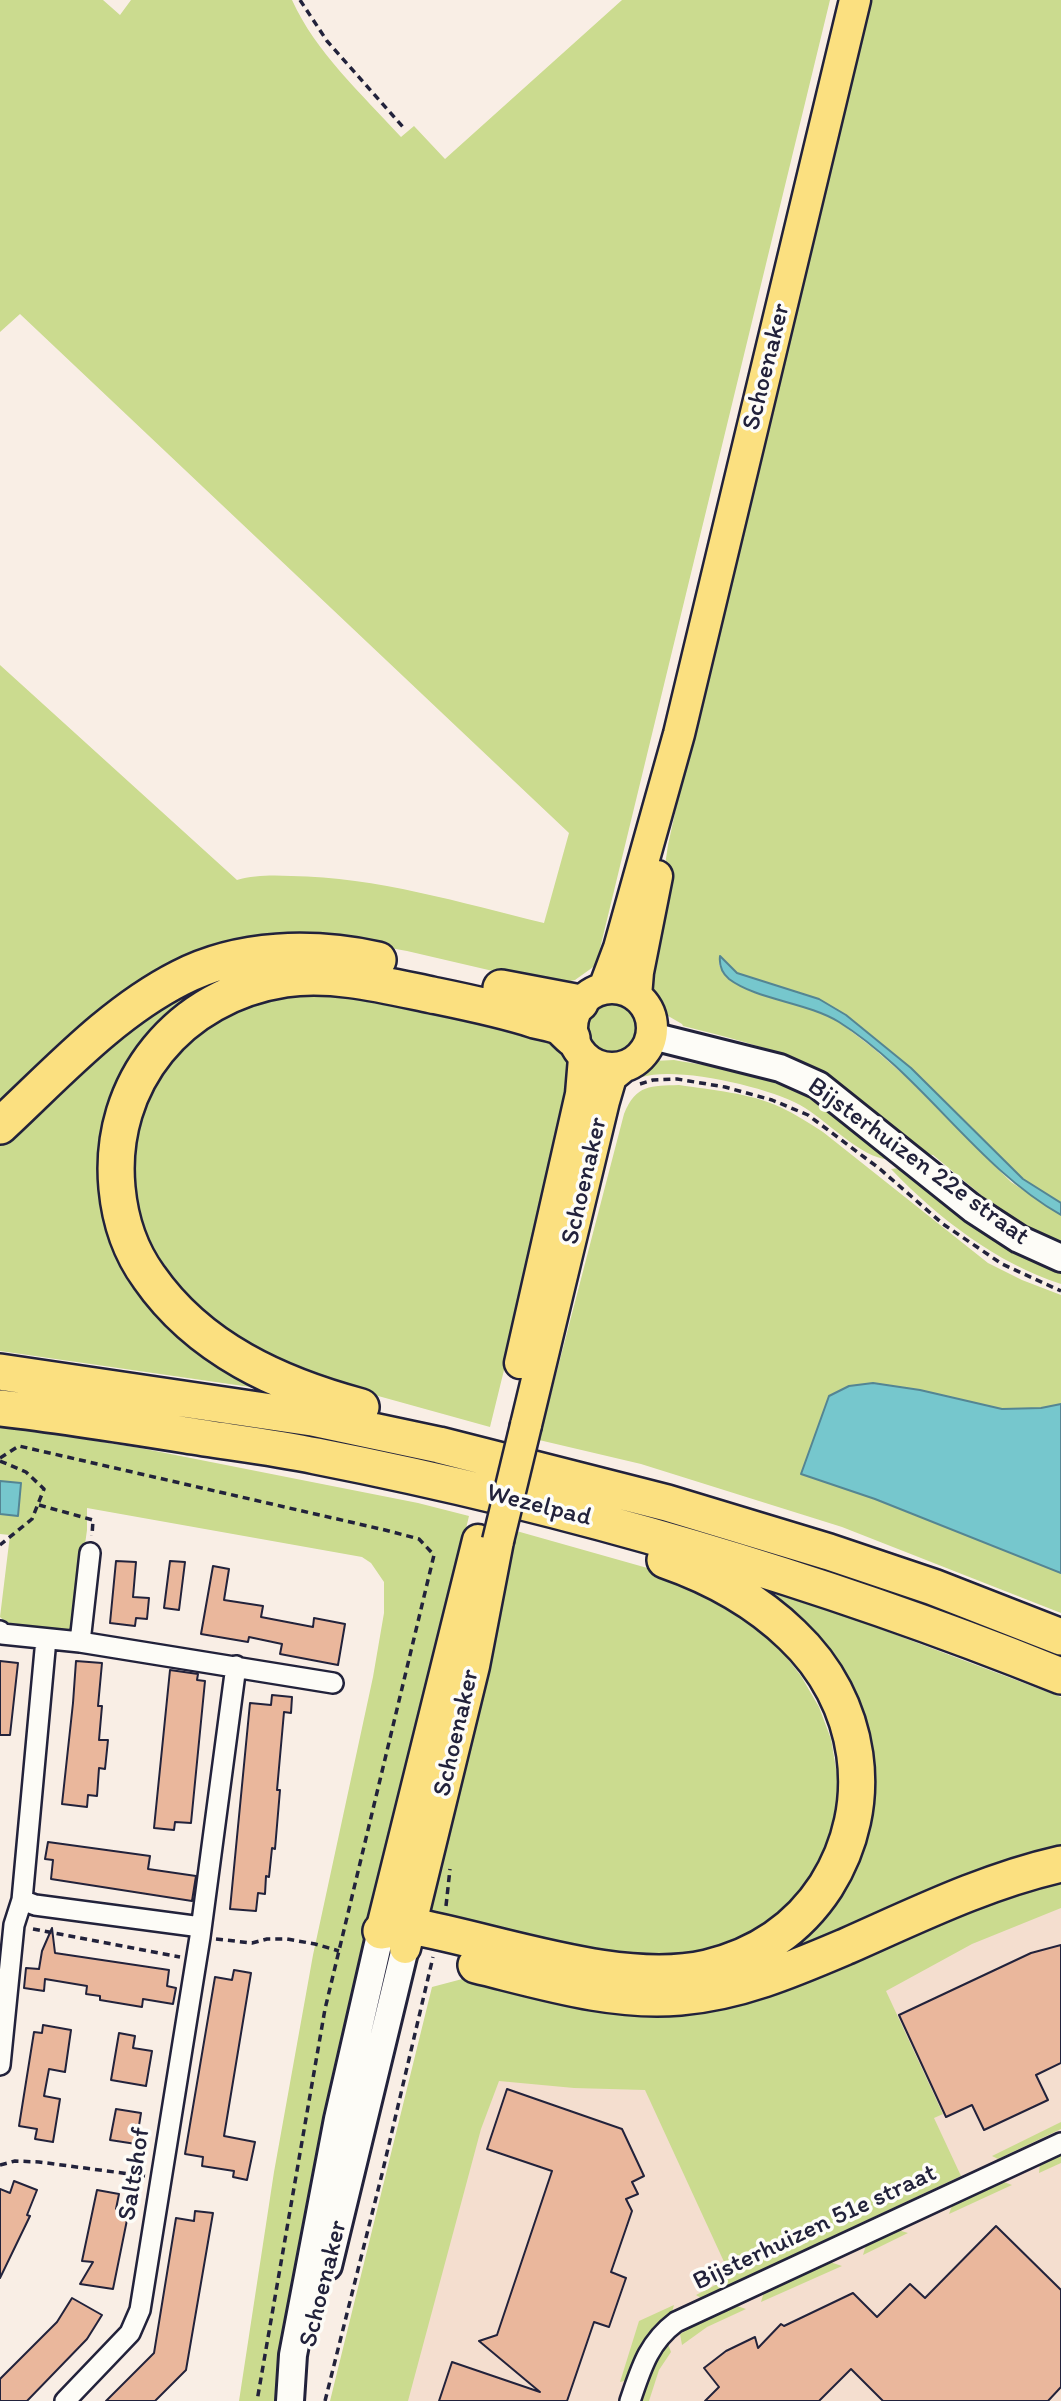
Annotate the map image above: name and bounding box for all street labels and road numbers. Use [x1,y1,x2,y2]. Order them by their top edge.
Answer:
street label: Schoenaker [736,300,798,434]
street label: Bijsterhuizen 22e straat [801,1071,1035,1253]
street label: Schoenaker [555,1114,615,1248]
street label: Wezelpad [483,1478,595,1534]
street label: Schoenaker [427,1666,487,1800]
street label: Saltshof [112,2125,158,2223]
street label: Bijsterhuizen 51e straat [688,2158,942,2298]
street label: Schoenaker [293,2217,355,2351]

